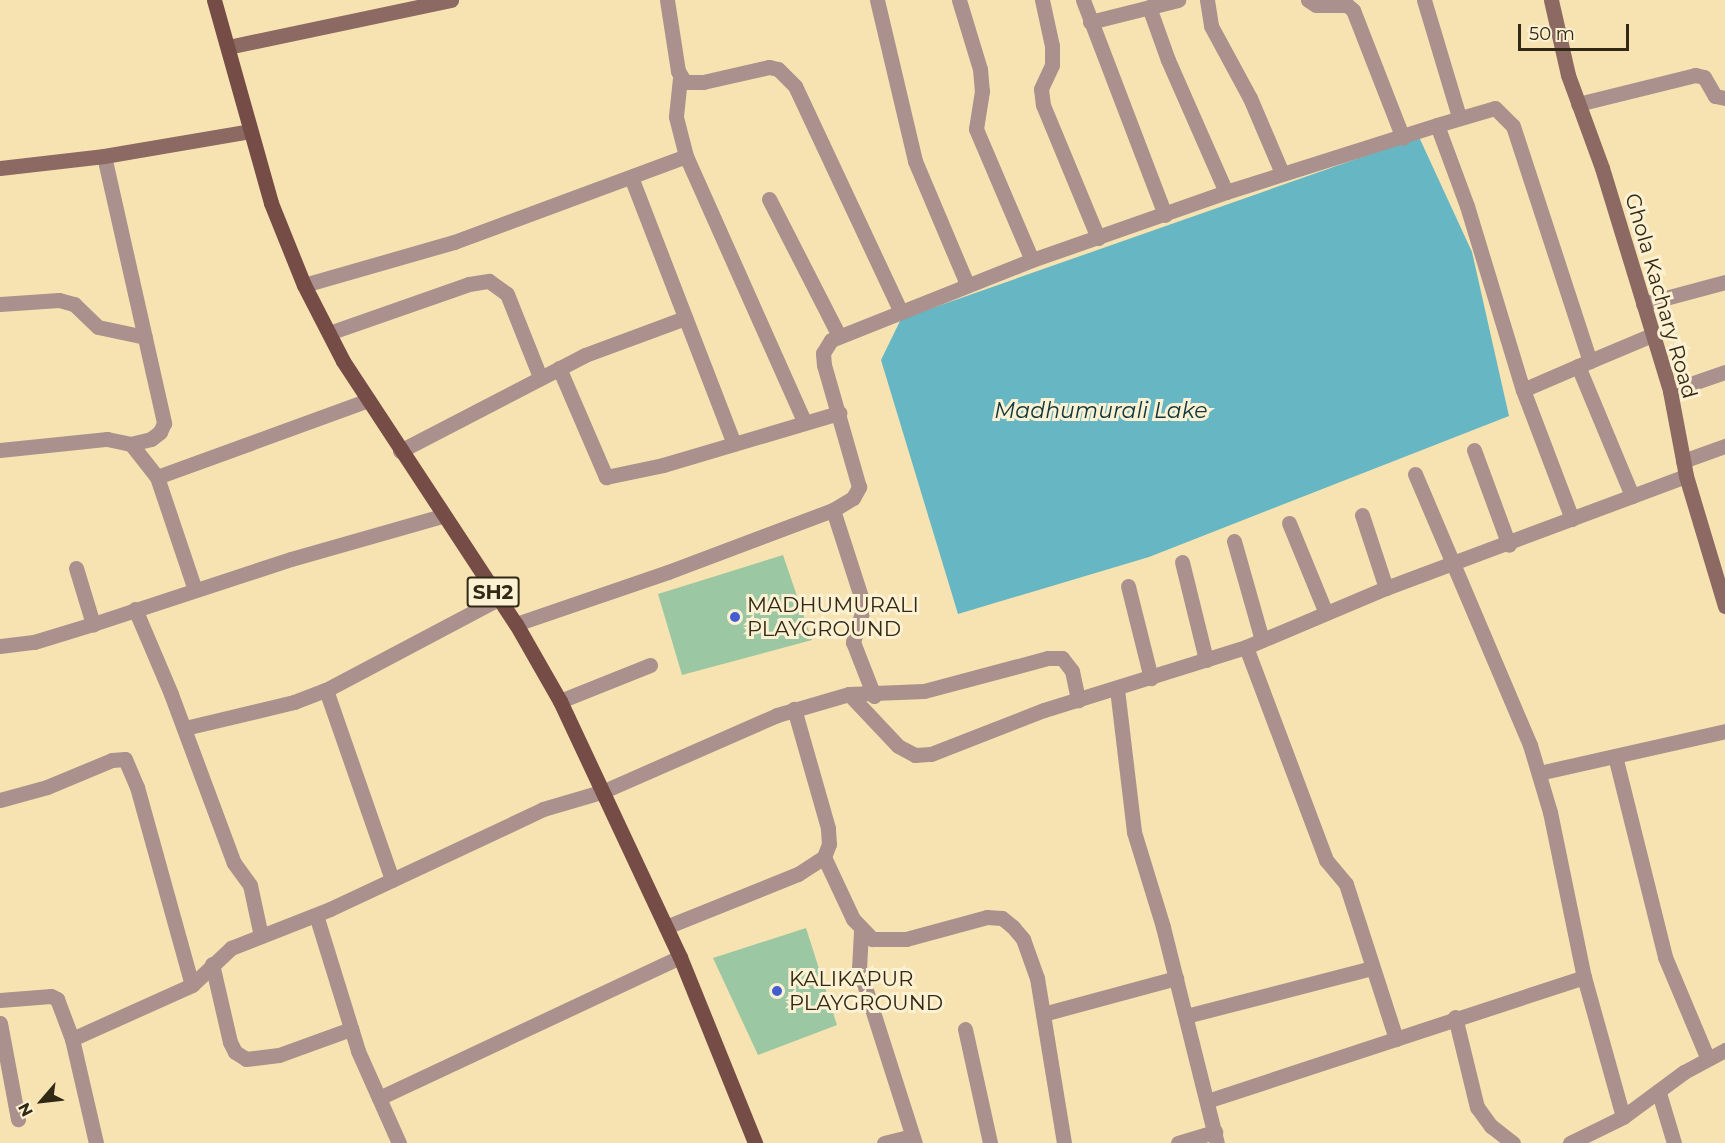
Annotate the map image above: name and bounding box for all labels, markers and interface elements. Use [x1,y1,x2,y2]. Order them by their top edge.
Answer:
scale bar [1521,12,1632,50]
text: 50 m [1529,23,1575,45]
street label: Ghola Kachary Road [1620,190,1702,402]
water label: Madhumurali Lake [994,398,1208,424]
road number: SH2 [466,575,520,609]
place label: MADHUMURALI PLAYGROUND [747,592,919,642]
marker: MADHUMURALI PLAYGROUND [728,610,742,624]
place label: KALIKAPUR PLAYGROUND [789,966,943,1016]
marker: KALIKAPUR PLAYGROUND [770,984,784,998]
north arrow [12,1071,72,1131]
text: N [14,1100,37,1120]

